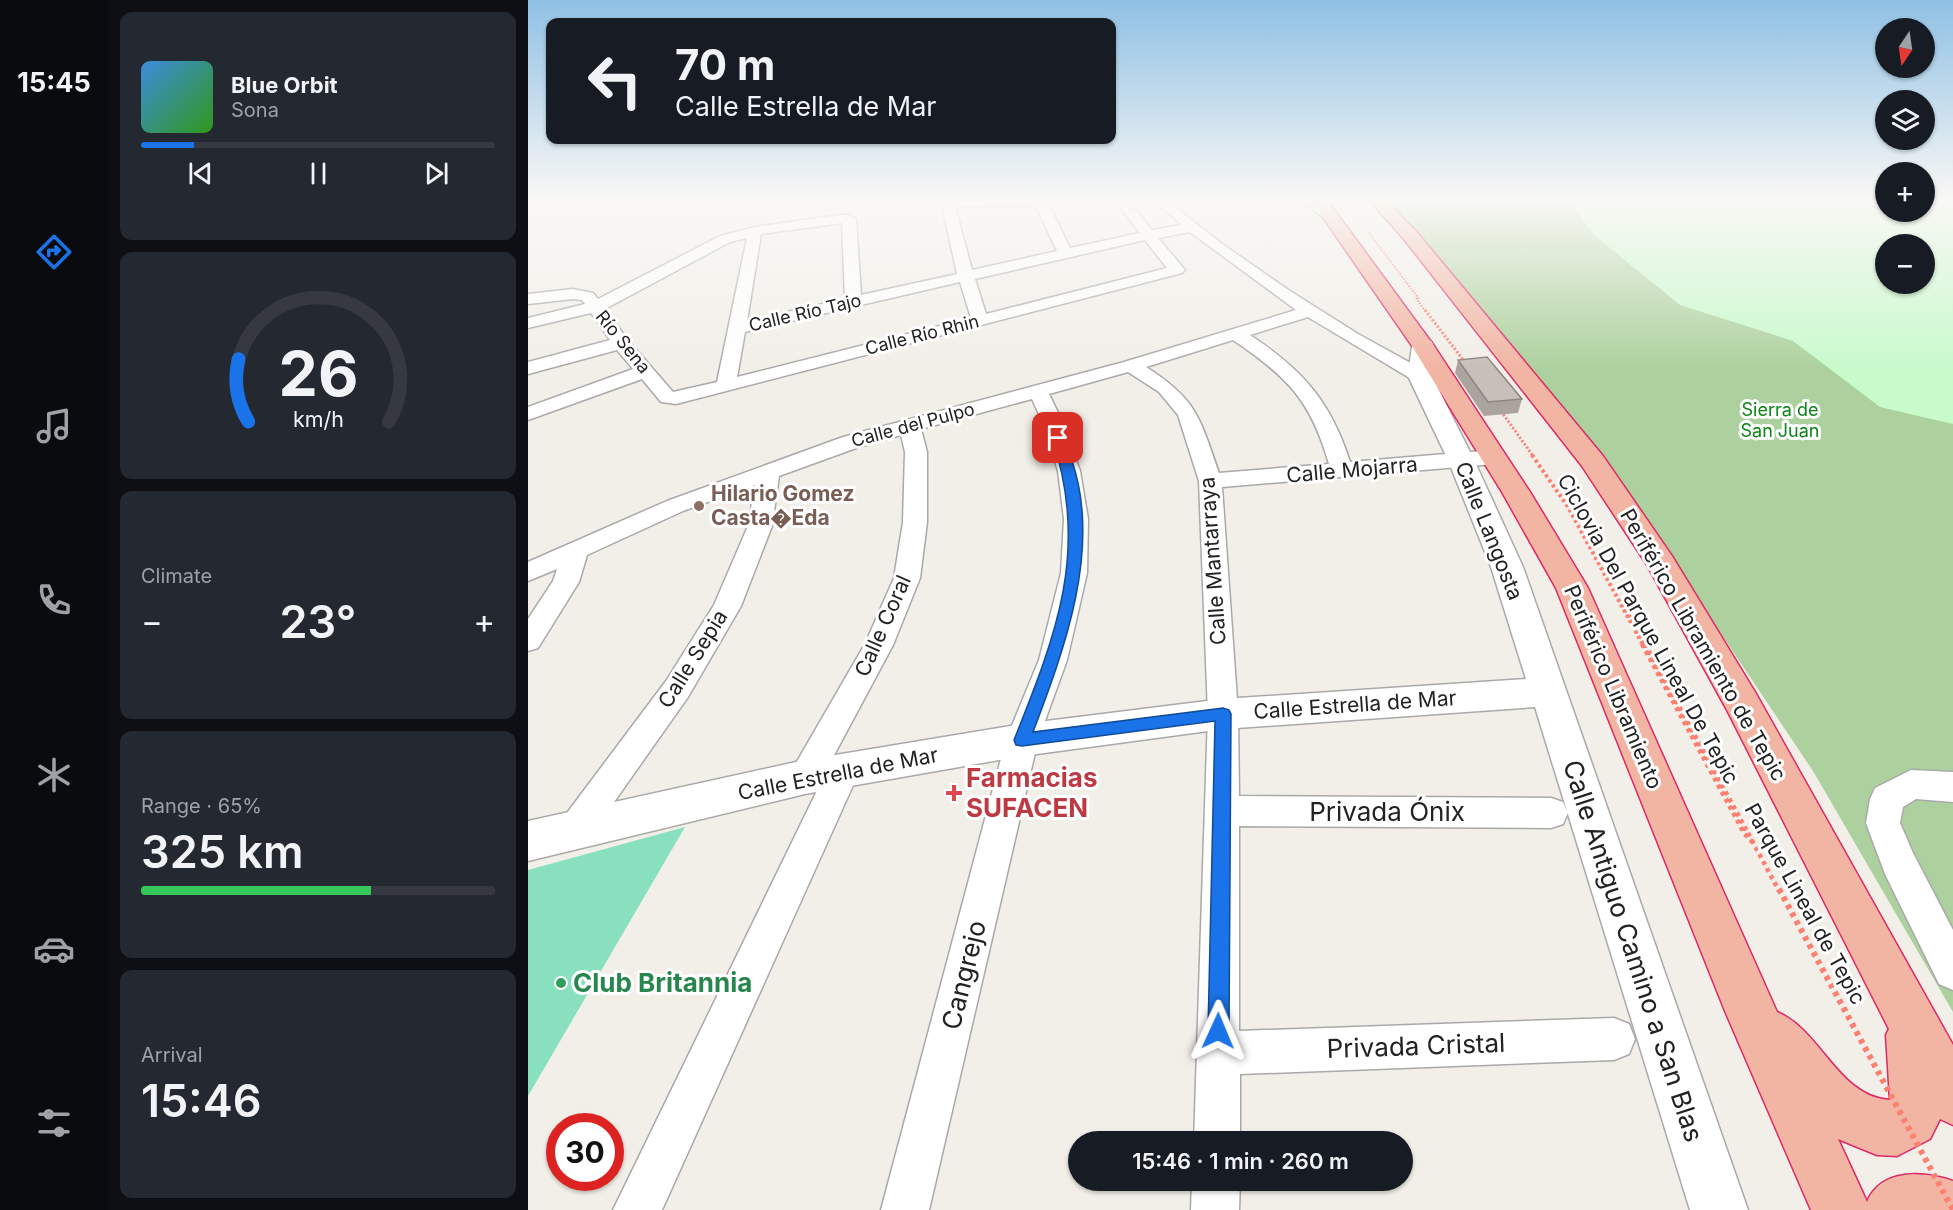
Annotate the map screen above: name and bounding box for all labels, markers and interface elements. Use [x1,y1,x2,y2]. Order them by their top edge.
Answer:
north arrow [1875,18,1935,78]
map controls [1875,18,1935,294]
text: 70 m [675,39,775,90]
icon: left [576,42,654,120]
text: 15:45 [17,66,91,99]
text: Blue Orbit [231,72,338,98]
text: Calle Estrella de Mar [675,90,936,123]
button: layers [1875,90,1935,150]
text: Sona [231,98,279,122]
icon: previous [184,157,217,190]
icon: pause [302,157,335,190]
icon: next [420,157,453,190]
button: + [1875,162,1935,222]
icon: directions [33,231,75,273]
button: − [1875,234,1935,294]
street label: Calle Río Tajo [747,289,863,336]
street label: Río Sena [592,306,655,377]
street label: Calle Río Rhin [863,310,981,359]
text: 26 [278,337,358,412]
street label: Calle del Pulpo [849,398,977,451]
park label: Sierra de San Juan [1740,399,1820,441]
icon: music [33,405,75,447]
text: km/h [293,407,343,433]
pin [1032,412,1083,463]
icon: arrive [1041,421,1074,454]
street label: Calle Mojarra [1285,451,1419,488]
street label: Calle Langosta [1450,458,1529,604]
street label: Ciclovia Del Parque Lineal De Tepic [1552,469,1744,788]
street label: Calle Mantarraya [1194,476,1231,646]
place label: Hilario Gomez Casta�Eda [711,481,854,530]
marker: Hilario Gomez Casta�Eda [692,499,706,513]
street label: Periférico Libramiento de Tepic [1615,504,1791,786]
text: Climate [141,564,212,588]
street label: Calle Coral [849,571,916,680]
icon: phone [33,579,75,621]
street label: Periférico Libramiento [1559,581,1667,793]
text: 23° [280,594,356,649]
text: − [141,601,163,641]
text: + [473,601,495,641]
street label: Calle Sepia [653,605,733,712]
street label: Calle Estrella de Mar [1253,685,1457,724]
street label: Calle Estrella de Mar [736,742,940,805]
icon: climate [33,754,75,796]
street label: Calle Antiguo Camino a San Blas [1557,756,1710,1146]
place label: Farmacias SUFACEN [966,762,1098,823]
marker: Farmacias SUFACEN [947,786,961,800]
text: Range · 65% [141,794,262,818]
street label: Privada Ónix [1309,796,1465,827]
street label: Parque Lineal de Tepic [1740,799,1871,1009]
text: 325 km [141,824,303,879]
street label: Cangrejo [935,917,992,1033]
icon: car [33,928,75,970]
place label: Club Britannia [573,967,752,998]
marker: Club Britannia [554,976,568,990]
position arrow [1186,999,1250,1063]
street label: Privada Cristal [1326,1027,1506,1064]
text: Arrival [141,1043,203,1067]
text: 15:46 [141,1073,261,1128]
icon: filters [33,1102,75,1144]
speed limit sign: 30 [546,1113,624,1191]
text: 15:46 · 1 min · 260 m [1132,1148,1349,1174]

